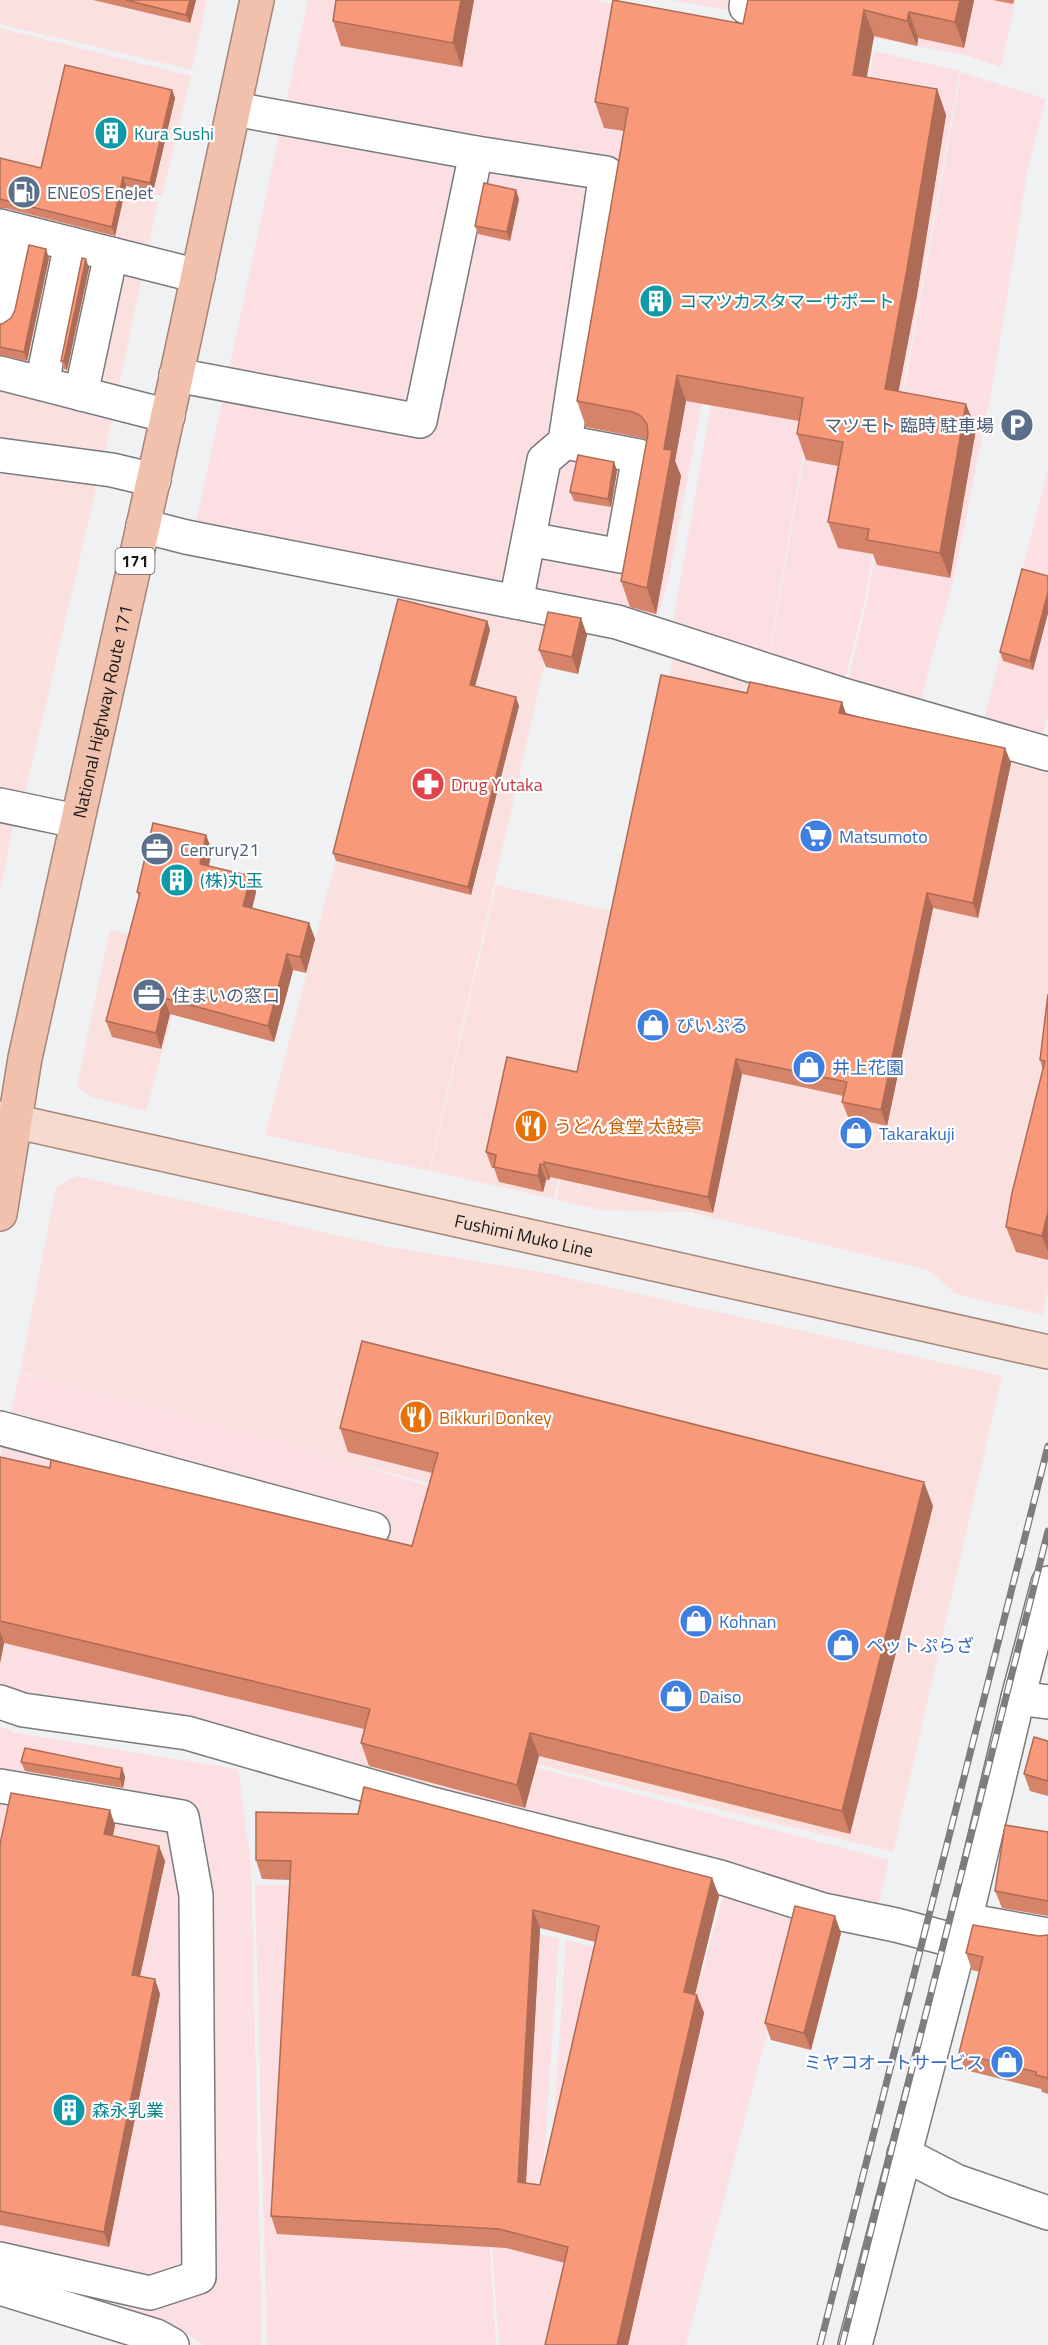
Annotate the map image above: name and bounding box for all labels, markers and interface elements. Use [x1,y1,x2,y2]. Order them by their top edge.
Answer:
building icon: Kura Sushi [93,115,129,151]
place label: Kura Sushi [134,120,214,147]
fuel station icon: ENEOS EneJet [6,174,42,210]
place label: ENEOS EneJet [47,179,154,206]
building icon: コマツカスタマーサポート [638,283,674,319]
place label: コマツカスタマーサポート [679,288,895,315]
parking icon: マツモト 臨時 駐車場 [999,407,1035,443]
place label: マツモト 臨時 駐車場 [824,412,994,439]
road number: 171 [116,548,154,574]
street label: National Highway Route 171 [65,602,139,821]
pharmacy icon: Drug Yutaka [410,766,446,802]
place label: Drug Yutaka [451,771,543,798]
supermarket icon: Matsumoto [798,818,834,854]
place label: Matsumoto [839,823,928,850]
office icon: Cenrury21 [139,831,175,867]
place label: Cenrury21 [180,836,259,863]
building icon: (株)丸玉 [159,862,195,898]
place label: (株)丸玉 [200,867,264,894]
office icon: 住まいの窓口 [131,977,167,1013]
place label: 住まいの窓口 [172,982,280,1009]
shop icon: ぴいぷる [635,1007,671,1043]
place label: ぴいぷる [676,1012,748,1039]
shop icon: 井上花園 [791,1049,827,1085]
place label: 井上花園 [832,1054,904,1081]
restaurant icon: うどん食堂 太鼓亭 [513,1108,549,1144]
place label: うどん食堂 太鼓亭 [554,1113,702,1140]
shop icon: Takarakuji [838,1115,874,1151]
place label: Takarakuji [879,1120,955,1147]
street label: Fushimi Muko Line [452,1206,596,1264]
restaurant icon: Bikkuri Donkey [398,1399,434,1435]
place label: Bikkuri Donkey [439,1404,552,1431]
shop icon: Kohnan [678,1603,714,1639]
place label: Kohnan [719,1608,777,1635]
shop icon: ペットぷらざ [825,1627,861,1663]
place label: ペットぷらざ [866,1632,974,1659]
shop icon: Daiso [658,1678,694,1714]
place label: Daiso [699,1683,741,1710]
shop icon: ミヤコオートサービス [989,2044,1025,2080]
place label: ミヤコオートサービス [804,2049,984,2076]
building icon: 森永乳業 [51,2092,87,2128]
place label: 森永乳業 [92,2097,164,2124]

